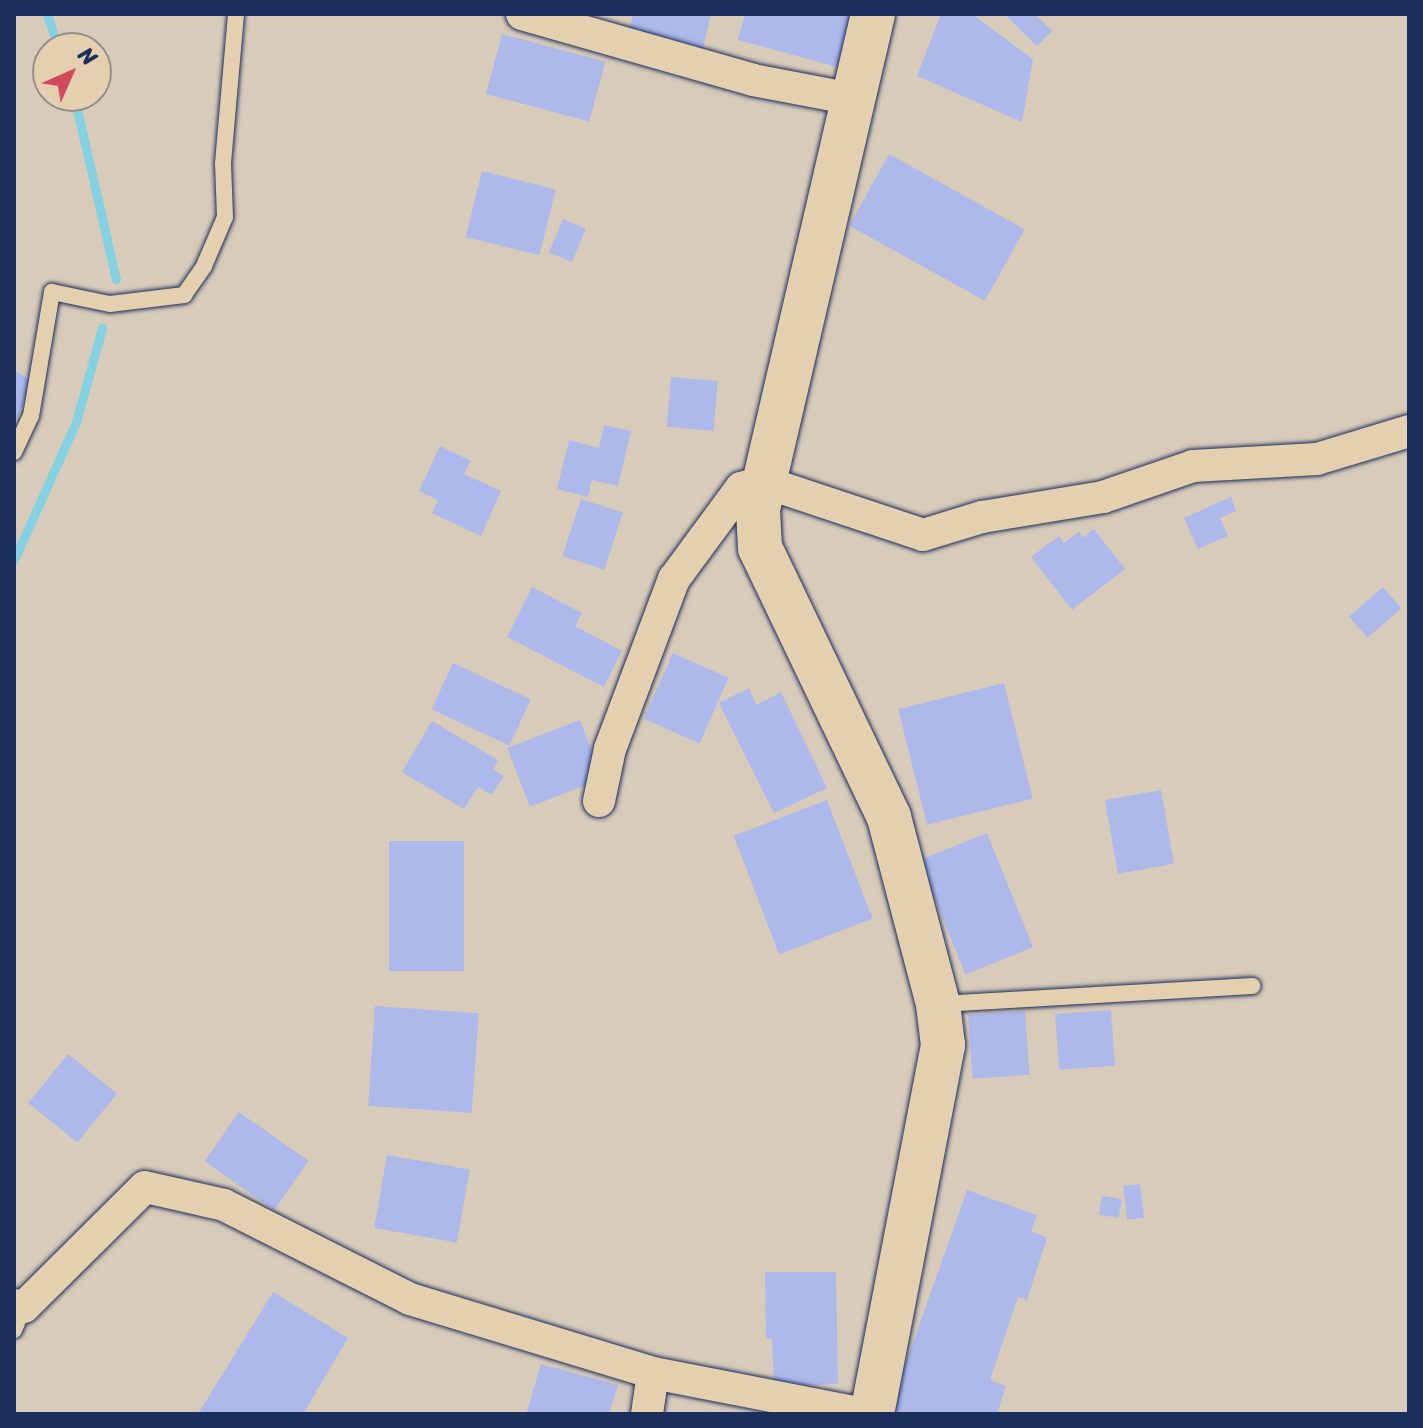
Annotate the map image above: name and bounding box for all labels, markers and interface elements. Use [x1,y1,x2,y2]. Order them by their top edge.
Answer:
north arrow [32,32,112,112]
text: N [69,37,107,75]

